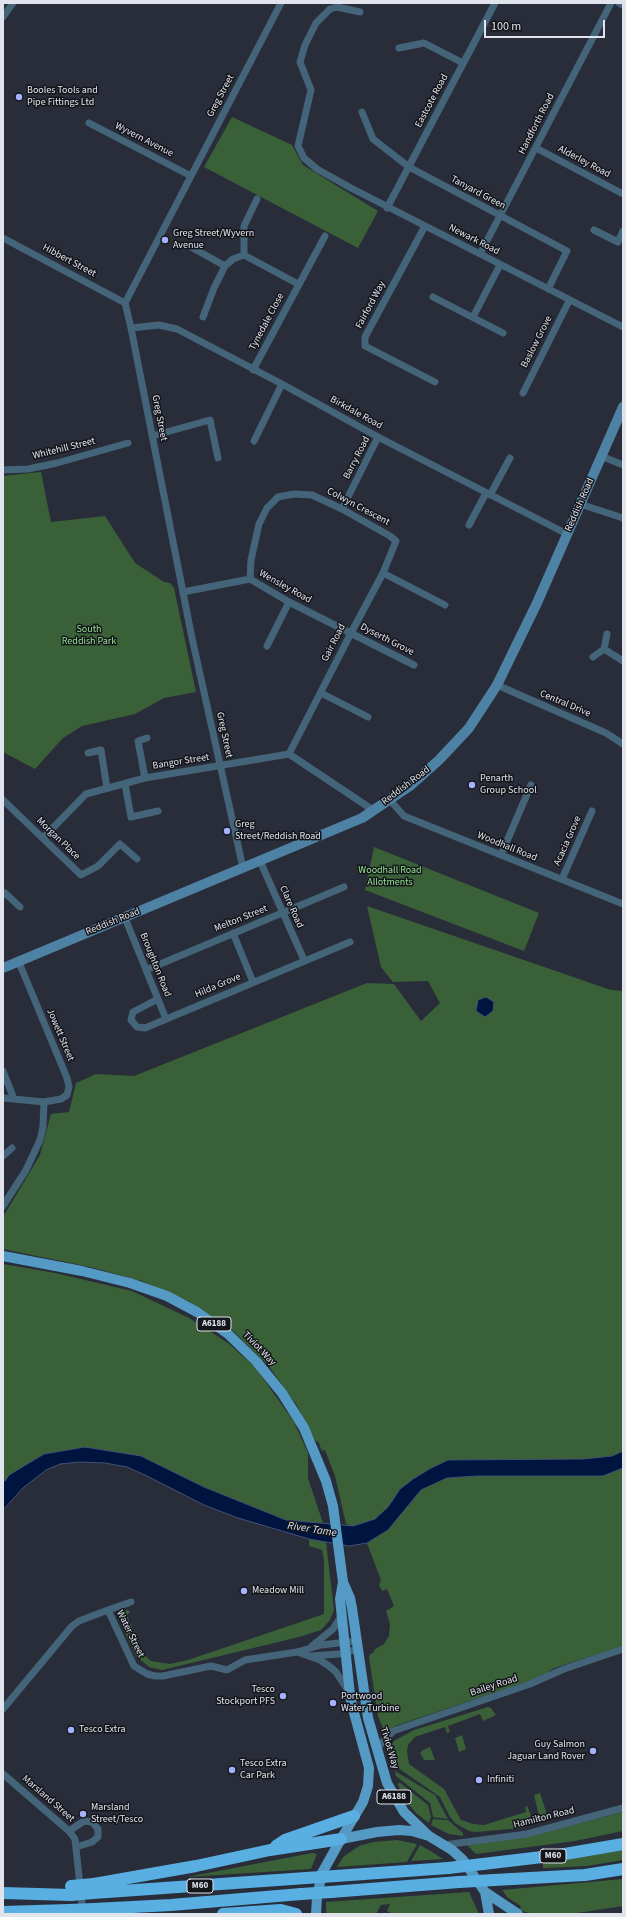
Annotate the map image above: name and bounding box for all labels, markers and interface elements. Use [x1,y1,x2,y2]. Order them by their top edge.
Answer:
scale bar [486,12,607,38]
text: 100 m [491,18,521,35]
street label: Eastcote Road [413,72,451,130]
street label: Greg Street [205,73,237,119]
place label: Booles Tools and Pipe Fittings Ltd [27,85,98,108]
marker: Booles Tools and Pipe Fittings Ltd [14,92,24,102]
street label: Handforth Road [517,92,557,156]
street label: Wyvern Avenue [113,120,175,160]
street label: Alderley Road [556,143,612,181]
street label: Tanyard Green [448,173,508,213]
street label: Newark Road [447,222,501,258]
place label: Greg Street/Wyvern Avenue [173,228,254,252]
marker: Greg Street/Wyvern Avenue [160,235,170,245]
street label: Hibbert Street [40,242,98,280]
street label: Fairford Way [353,279,389,331]
street label: Tynedale Close [247,291,287,353]
street label: Baslow Grove [519,314,555,370]
street label: Greg Street [149,394,169,442]
street label: Birkdale Road [328,394,384,432]
street label: Whitehill Street [31,435,97,463]
street label: Barry Road [341,435,373,481]
street label: Reddish Road [563,476,597,534]
street label: Colwyn Crescent [325,485,391,529]
street label: Wensley Road [257,568,313,606]
street label: Dyserth Grove [358,621,416,659]
street label: Gair Road [319,622,349,664]
park label: South Reddish Park [62,624,116,648]
street label: Central Drive [538,688,592,720]
street label: Greg Street [213,711,235,759]
street label: Bangor Street [152,752,210,772]
street label: Reddish Road [380,764,432,808]
place label: Penarth Group School [480,773,537,796]
marker: Penarth Group School [467,780,477,790]
street label: Acacia Grove [552,814,584,868]
street label: Morgan Place [34,815,82,863]
place label: Greg Street/Reddish Road [235,819,321,842]
marker: Greg Street/Reddish Road [222,826,232,836]
street label: Woodhall Road [475,830,539,864]
park label: Woodhall Road Allotments [358,865,422,888]
street label: Clare Road [276,884,306,930]
street label: Melton Street [213,903,269,935]
street label: Reddish Road [84,906,142,938]
street label: Broughton Road [137,931,173,999]
street label: Hilda Grove [193,971,243,1001]
street label: Jowett Street [44,1007,76,1063]
road number: A6188 [197,1317,231,1331]
street label: Tiviot Way [240,1329,278,1369]
water label: River Tame [286,1520,338,1540]
place label: Meadow Mill [252,1585,304,1597]
marker: Meadow Mill [239,1586,249,1596]
street label: Water Street [113,1608,147,1660]
street label: Bailey Road [469,1673,519,1699]
place label: Tesco Stockport PFS [216,1684,275,1708]
marker: Tesco Stockport PFS [278,1691,288,1701]
place label: Portwood Water Turbine [341,1691,399,1714]
marker: Portwood Water Turbine [328,1698,338,1708]
place label: Tesco Extra [79,1724,125,1736]
marker: Tesco Extra [66,1725,76,1735]
street label: Tiviot Way [377,1726,401,1770]
place label: Guy Salmon Jaguar Land Rover [507,1739,585,1762]
marker: Guy Salmon Jaguar Land Rover [588,1746,598,1756]
place label: Tesco Extra Car Park [240,1758,286,1782]
marker: Tesco Extra Car Park [227,1765,237,1775]
street label: Marsland Street [19,1773,77,1825]
place label: Infiniti [487,1774,514,1786]
marker: Infiniti [474,1775,484,1785]
road number: A6188 [377,1790,411,1804]
place label: Marsland Street/Tesco [91,1802,143,1826]
street label: Hamilton Road [512,1805,576,1831]
marker: Marsland Street/Tesco [78,1809,88,1819]
road number: M60 [540,1849,566,1863]
road number: M60 [187,1879,213,1893]

